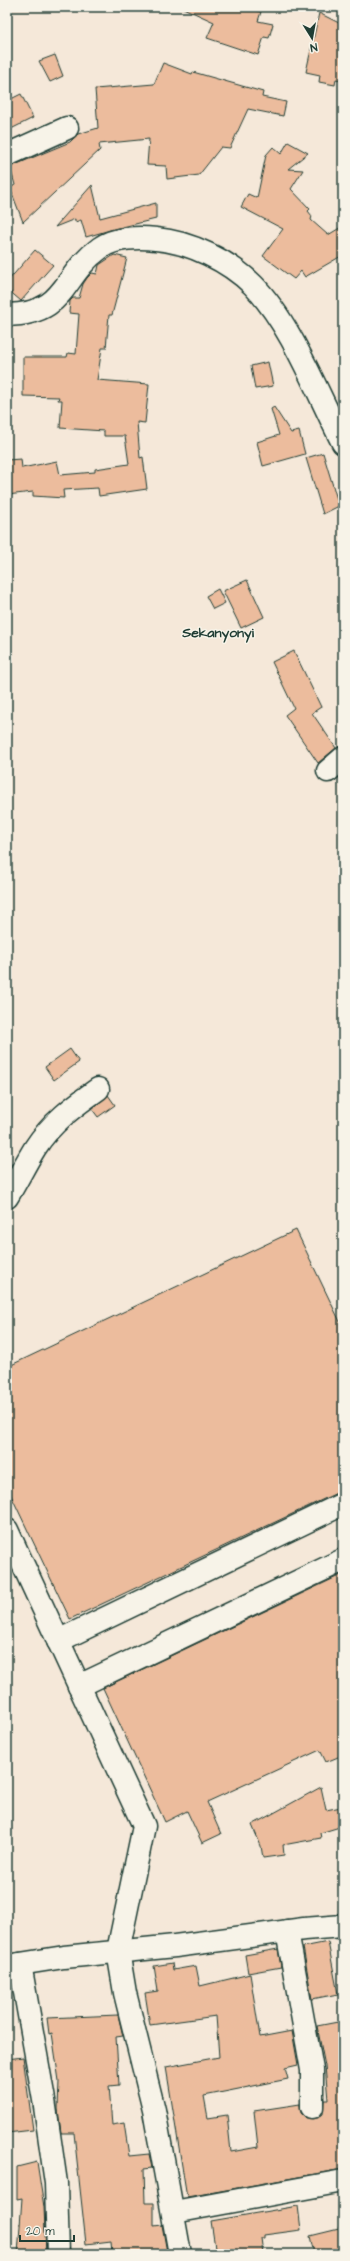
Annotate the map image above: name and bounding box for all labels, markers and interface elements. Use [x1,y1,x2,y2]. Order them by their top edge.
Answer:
north arrow [292,18,332,58]
text: N [309,39,319,55]
district label: Sekanyonyi [181,623,255,643]
scale bar [20,2217,74,2243]
text: 20 m [26,2223,55,2240]

